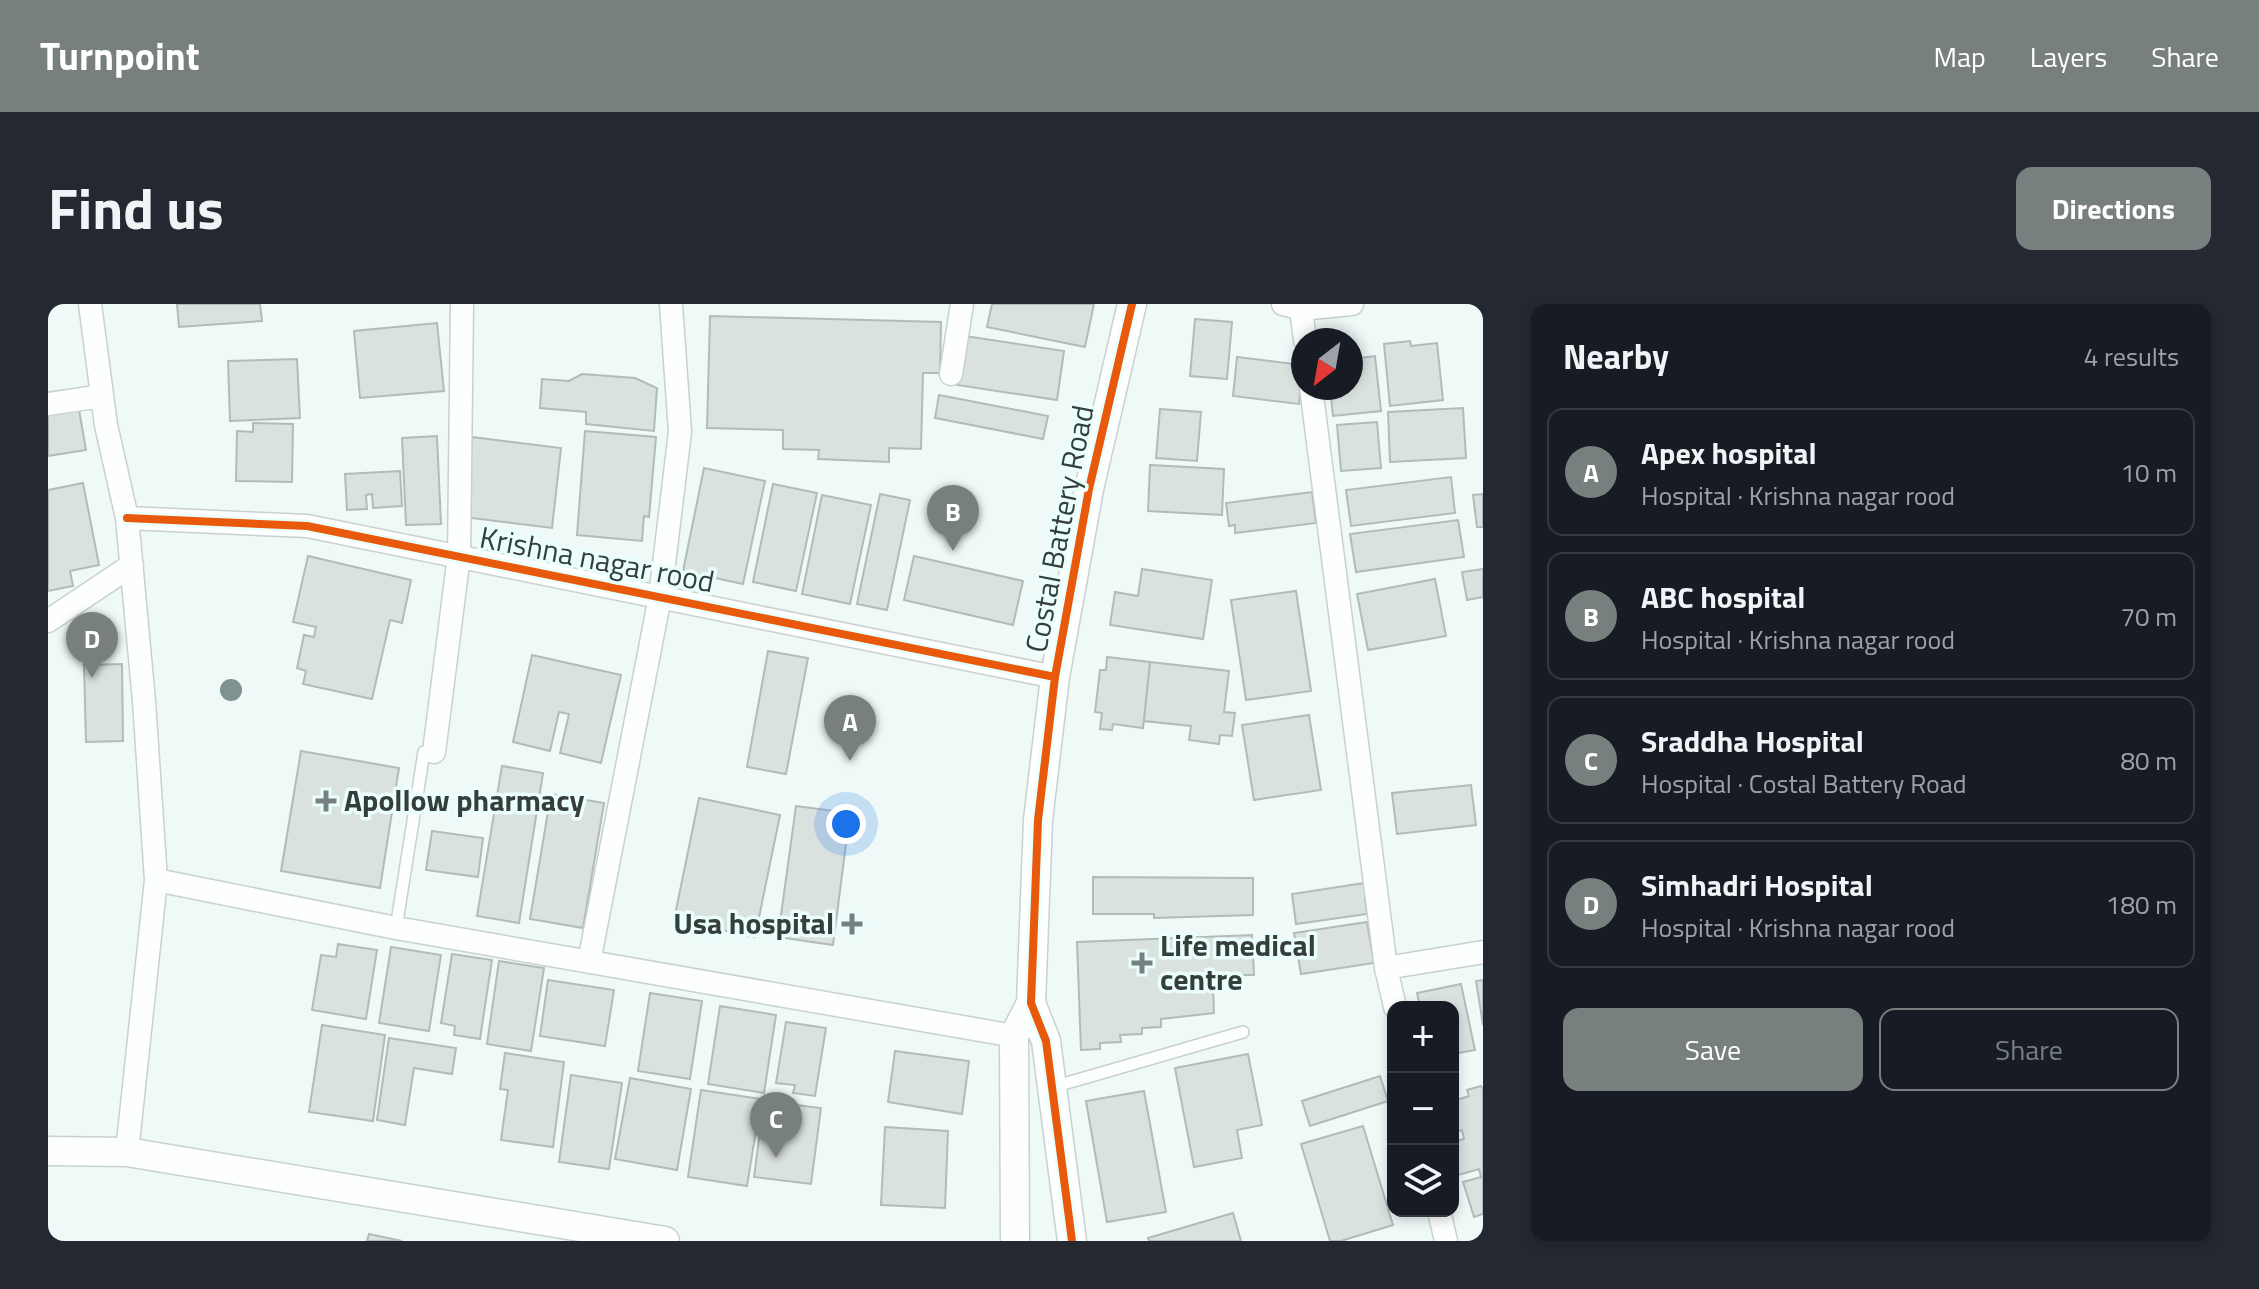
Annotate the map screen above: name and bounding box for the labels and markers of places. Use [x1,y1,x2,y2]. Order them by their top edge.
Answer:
pin: B [927,485,979,551]
pin: D [66,612,118,678]
pin: A [824,695,876,761]
place label: Apollow pharmacy [344,777,585,823]
marker: Apollow pharmacy [315,790,337,812]
place label: Usa hospital [673,900,834,946]
marker: Usa hospital [841,913,863,935]
place label: Life medical centre [1160,922,1316,1002]
marker: Life medical centre [1131,952,1153,974]
pin: C [750,1092,802,1158]

